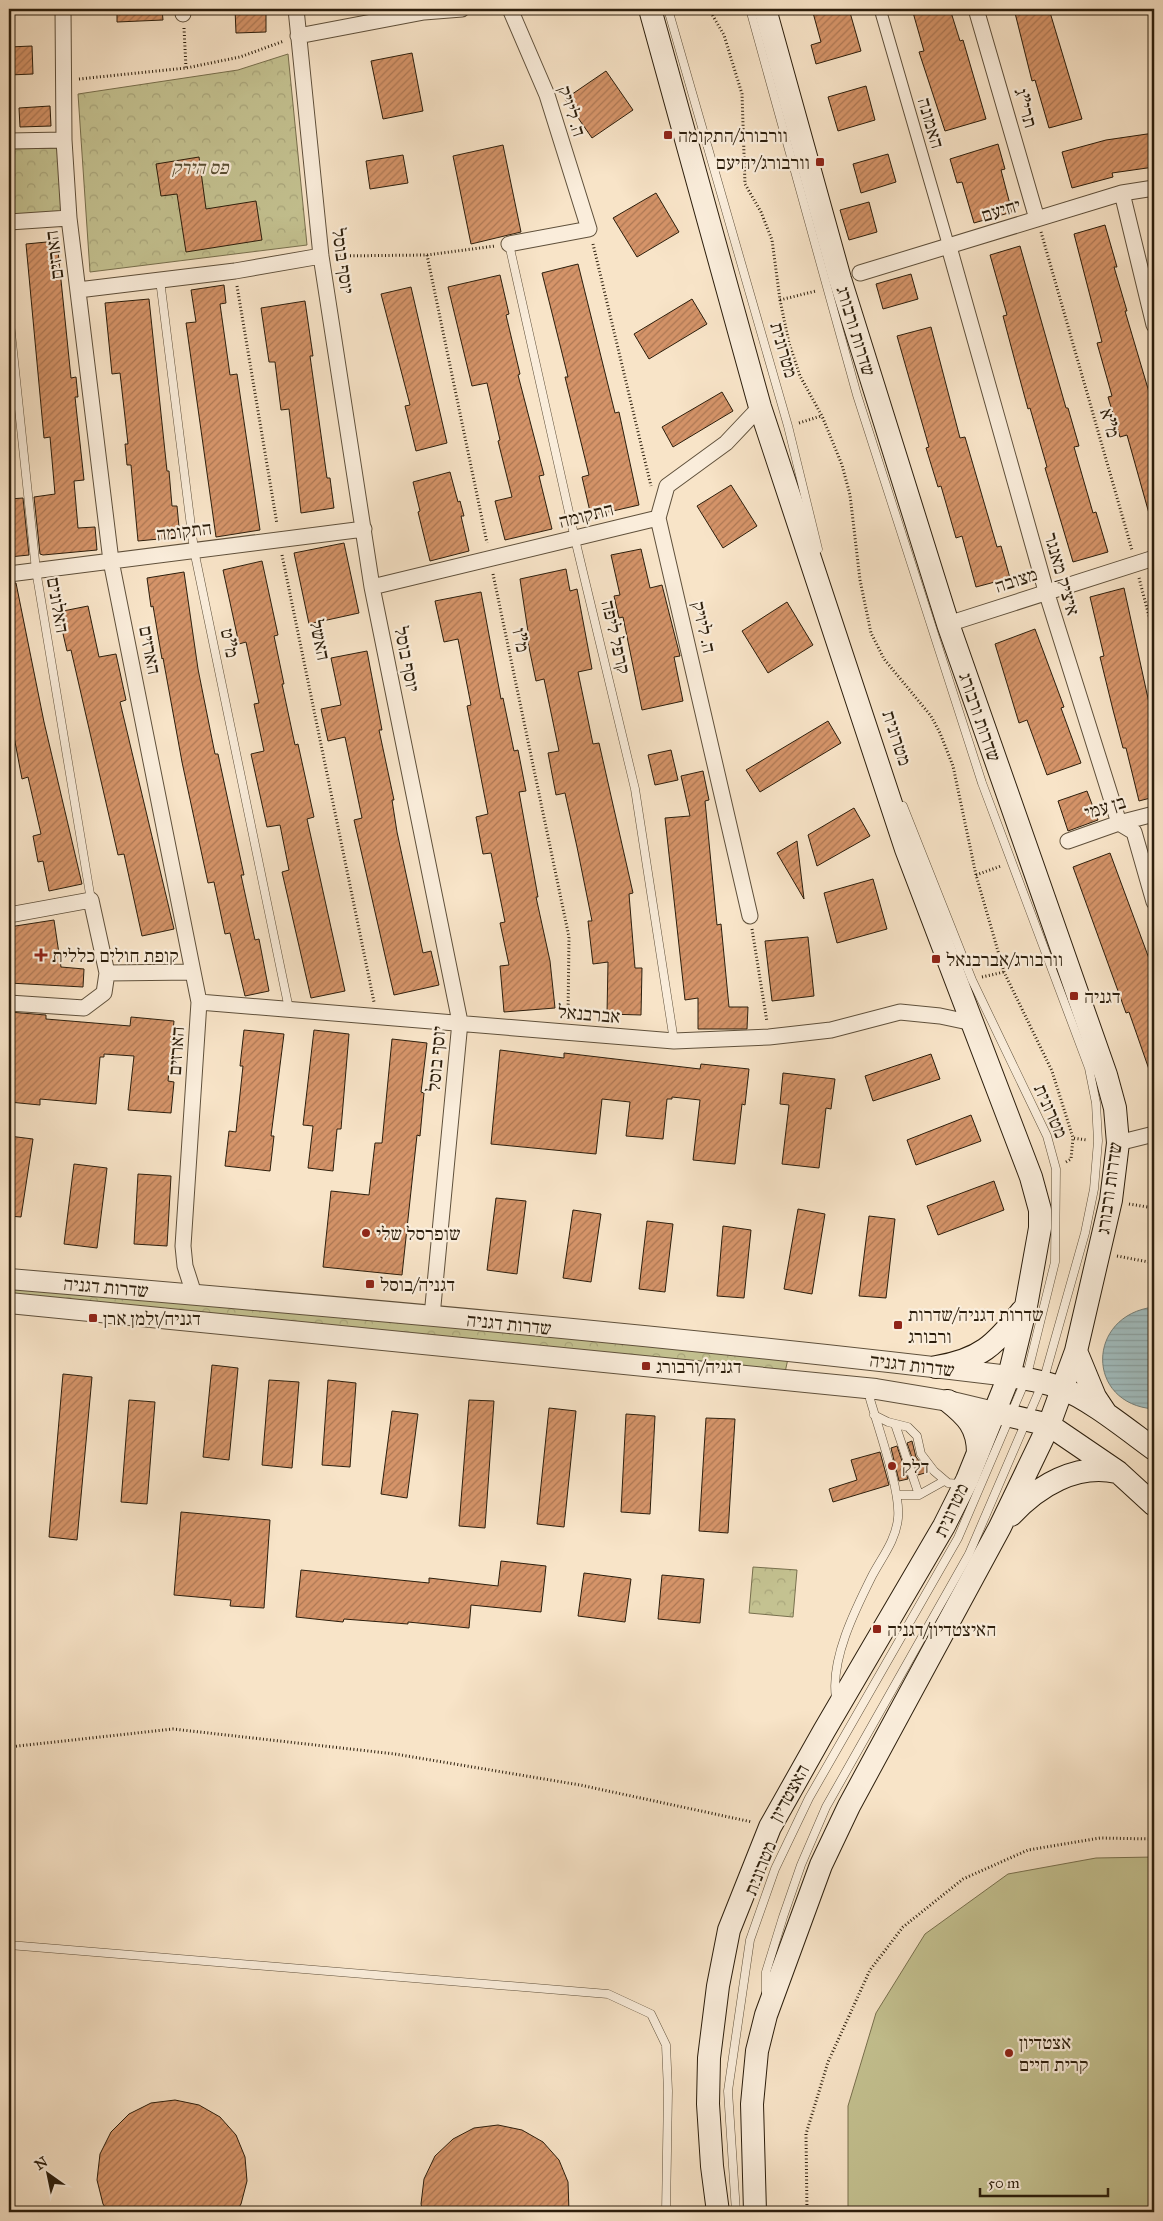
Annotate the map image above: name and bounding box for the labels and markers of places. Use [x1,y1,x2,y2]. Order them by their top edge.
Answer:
place label: וורבורג/התקומה [678,124,788,147]
marker: וורבורג/התקומה [662,129,674,141]
place label: וורבורג/יחיעם [716,151,810,174]
marker: וורבורג/יחיעם [814,156,826,168]
place label: קופת חולים כללית [52,944,179,967]
marker: קופת חולים כללית [34,948,48,962]
place label: וורבורג/אברבנאל [946,948,1063,971]
marker: וורבורג/אברבנאל [930,953,942,965]
place label: דגניה [1084,985,1121,1008]
marker: דגניה [1068,990,1080,1002]
place label: שופרסל שלי [376,1222,461,1245]
marker: שופרסל שלי [360,1227,372,1239]
place label: דגניה/בוסל [380,1273,455,1296]
marker: דגניה/בוסל [364,1278,376,1290]
place label: שדרות דגניה/שדרות ורבורג [908,1303,1044,1348]
place label: דגניה/זלמן ארן [103,1307,201,1330]
marker: דגניה/זלמן ארן [87,1312,99,1324]
marker: שדרות דגניה/שדרות ורבורג [892,1319,904,1331]
place label: דגניה/ורבורג [656,1355,742,1378]
marker: דגניה/ורבורג [640,1360,652,1372]
place label: דלק [902,1455,929,1478]
marker: דלק [886,1460,898,1472]
place label: האיצטדיון/דגניה [887,1618,996,1641]
marker: האיצטדיון/דגניה [871,1623,883,1635]
place label: אצטדיון קרית חיים [1019,2031,1088,2076]
marker: אצטדיון קרית חיים [1003,2047,1015,2059]

